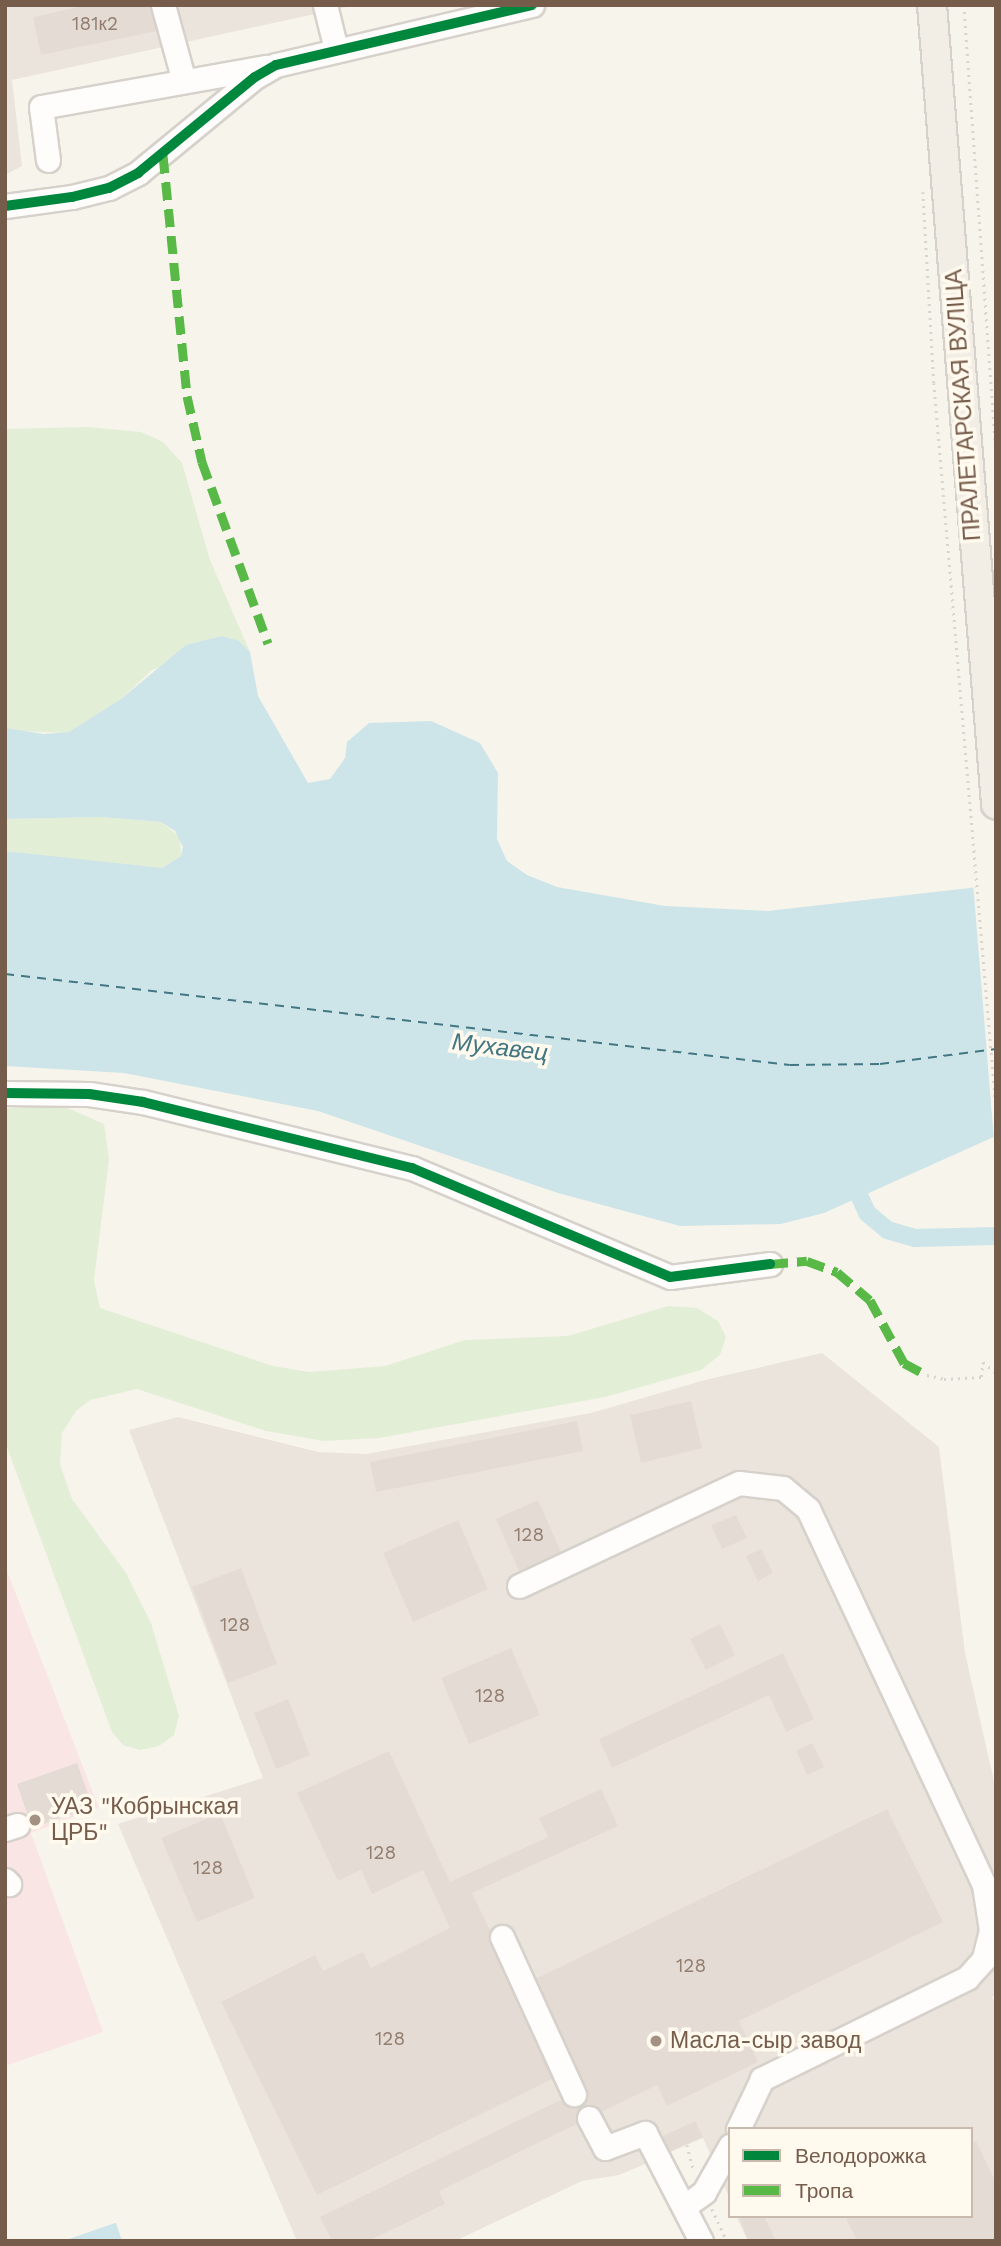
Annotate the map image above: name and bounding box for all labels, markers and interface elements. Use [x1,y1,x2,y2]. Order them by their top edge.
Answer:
house number: 181к2 [72,13,118,35]
street label: ПРАЛЕТАРСКАЯ ВУЛІЦА [941,268,987,542]
water label: Мухавец [450,1028,550,1068]
house number: 128 [514,1524,544,1546]
house number: 128 [220,1614,250,1636]
house number: 128 [475,1685,505,1707]
place label: УАЗ "Кобрынская ЦРБ" [51,1793,239,1847]
marker: УАЗ "Кобрынская ЦРБ" [25,1810,45,1830]
house number: 128 [366,1842,396,1864]
house number: 128 [193,1857,223,1879]
house number: 128 [676,1955,706,1977]
place label: Масла-сыр завод [670,2027,861,2055]
house number: 128 [375,2028,405,2050]
marker: Масла-сыр завод [648,2033,664,2049]
legend [728,2127,973,2218]
text: Велодорожка [795,2143,926,2168]
text: Тропа [795,2178,853,2203]

